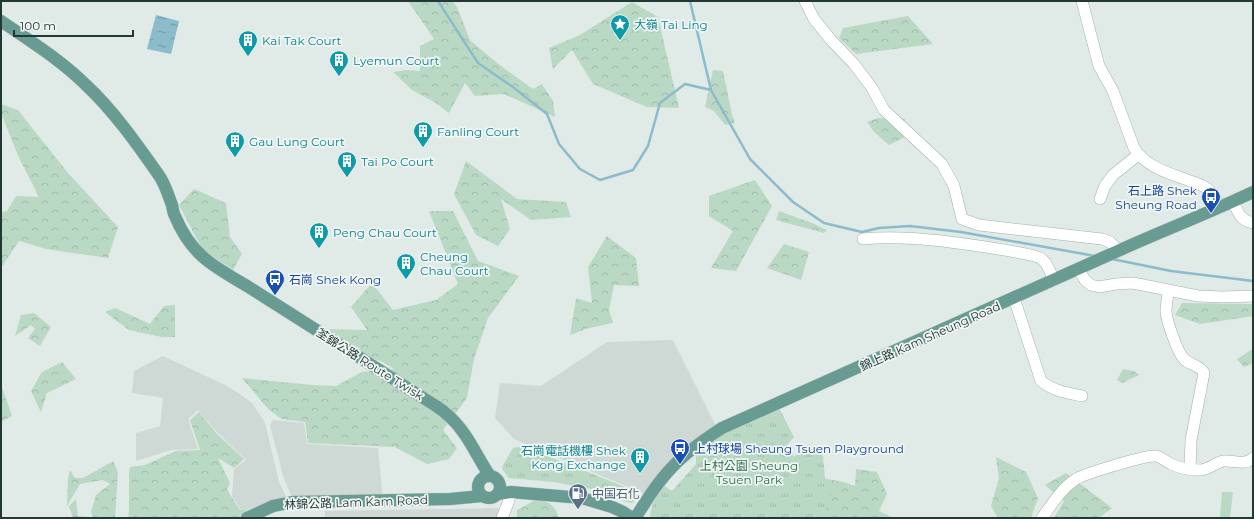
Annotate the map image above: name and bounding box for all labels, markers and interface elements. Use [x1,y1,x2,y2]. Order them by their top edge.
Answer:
scale bar [14,12,133,38]
place icon: 大嶺 Tai Ling [609,13,631,41]
place label: 大嶺 Tai Ling [634,17,708,32]
text: 100 m [20,18,56,33]
building icon: Kai Tak Court [237,29,259,57]
place label: Kai Tak Court [262,33,342,48]
building icon: Lyemun Court [328,49,350,77]
place label: Lyemun Court [353,53,440,68]
building icon: Fanling Court [412,120,434,148]
place label: Fanling Court [437,124,519,139]
building icon: Gau Lung Court [224,130,246,158]
place label: Gau Lung Court [249,134,345,149]
building icon: Tai Po Court [336,150,358,178]
place label: Tai Po Court [361,154,434,169]
place label: 石上路 Shek Sheung Road [1115,183,1198,212]
bus stop icon: 石上路 Shek Sheung Road [1200,186,1222,214]
building icon: Peng Chau Court [308,221,330,249]
place label: Peng Chau Court [333,225,437,240]
place label: Cheung Chau Court [420,249,489,278]
building icon: Cheung Chau Court [395,252,417,280]
bus stop icon: 石崗 Shek Kong [264,268,286,296]
place label: 石崗 Shek Kong [289,272,381,287]
street label: 錦上路 Kam Sheung Road [857,298,1003,374]
street label: 荃錦公路 Route Twisk [314,325,427,404]
bus stop icon: 上村球場 Sheung Tsuen Playground [669,437,691,465]
place label: 上村球場 Sheung Tsuen Playground [694,441,904,456]
place label: 石崗電話機樓 Shek Kong Exchange [521,443,627,472]
building icon: 石崗電話機樓 Shek Kong Exchange [629,446,651,474]
park label: 上村公園 Sheung Tsuen Park [700,458,798,487]
fuel station icon: 中国石化 [567,482,589,510]
place label: 中国石化 [592,486,640,501]
street label: 林錦公路 Lam Kam Road [284,492,428,512]

